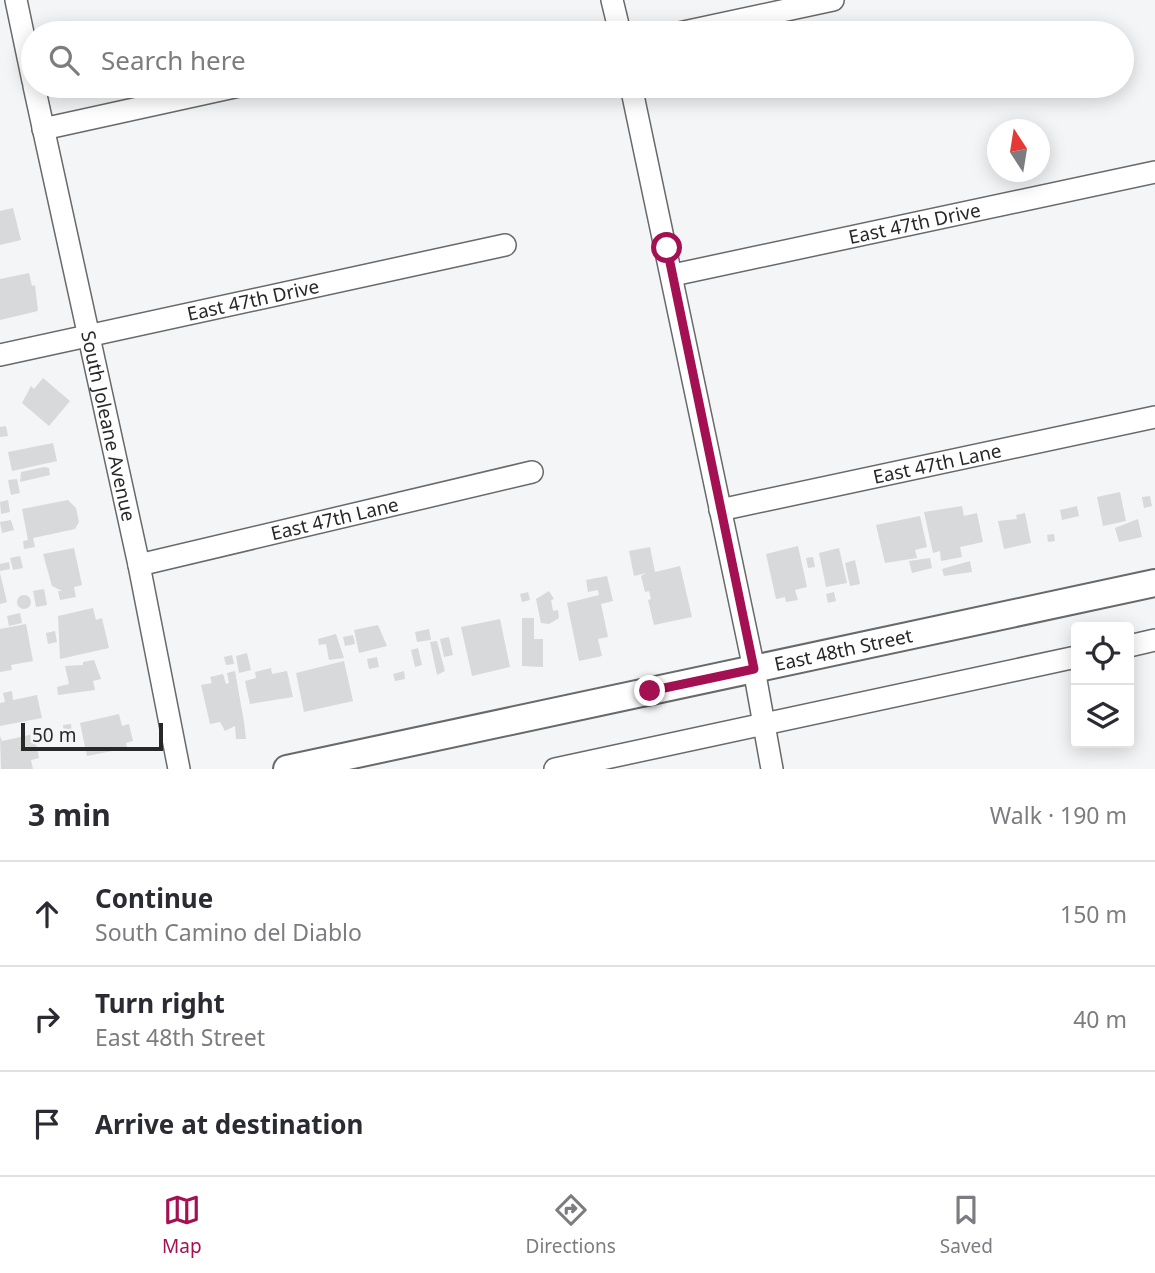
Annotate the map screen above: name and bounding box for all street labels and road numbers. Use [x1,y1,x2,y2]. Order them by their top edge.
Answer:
street label: East 47th Drive [846,197,983,250]
street label: East 47th Drive [185,273,322,327]
street label: South Joleane Avenue [75,328,142,524]
street label: East 47th Lane [871,437,1004,490]
street label: East 47th Lane [268,491,401,546]
street label: East 48th Street [772,622,915,677]

